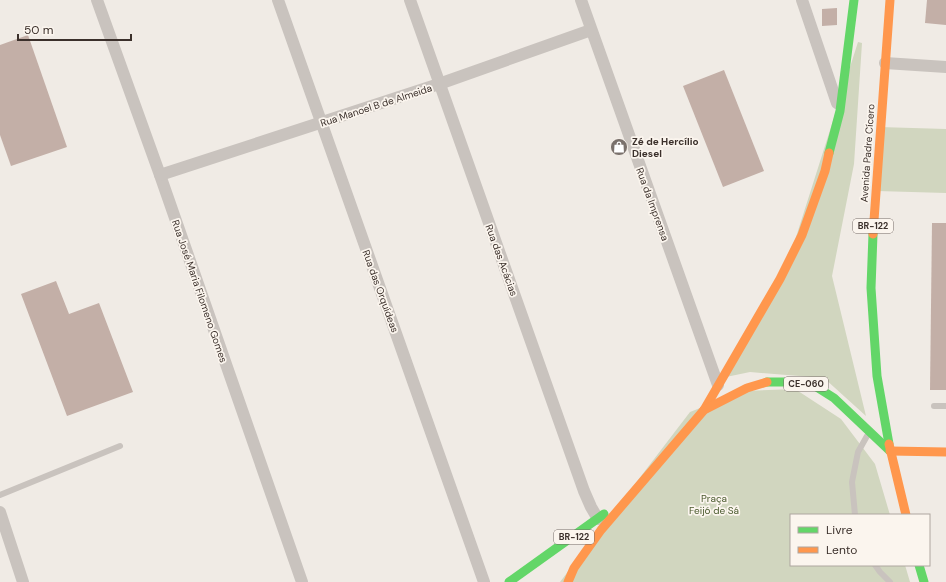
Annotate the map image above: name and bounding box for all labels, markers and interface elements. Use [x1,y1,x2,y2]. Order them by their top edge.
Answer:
scale bar [18,16,131,42]
text: 50 m [24,22,53,38]
street label: Rua Manoel B de Almeida [319,81,434,130]
street label: Avenida Padre Cícero [858,103,877,203]
place label: Zé de Hercílio Diesel [632,135,698,160]
shop icon: Zé de Hercílio Diesel [609,137,629,157]
street label: Rua da Imprensa [633,166,672,243]
street label: Rua José Maria Filomeno Gomes [169,218,230,364]
road number: BR-122 [853,219,893,233]
street label: Rua das Acácias [483,223,521,298]
street label: Rua das Orquídeas [360,248,402,334]
road number: CE-060 [784,377,828,391]
park label: Praça Feijó de Sá [689,492,739,517]
legend [790,514,930,566]
text: Livre [826,522,853,538]
road number: BR-122 [554,530,594,544]
text: Lento [826,542,857,558]

